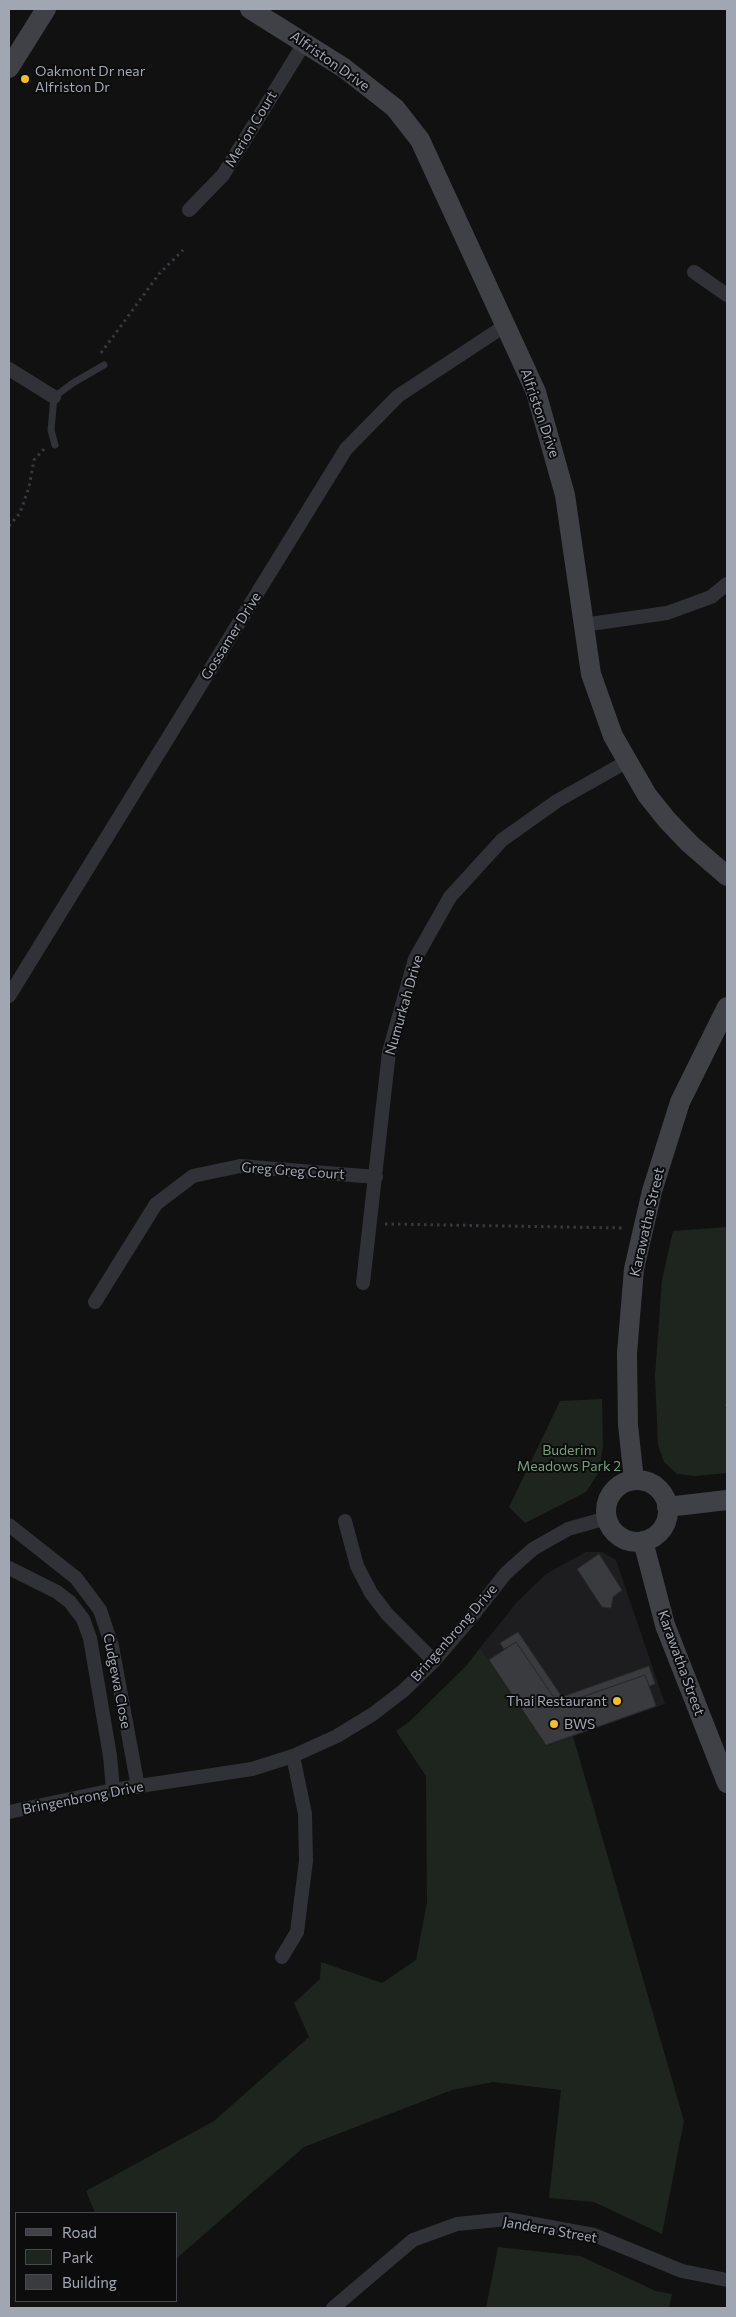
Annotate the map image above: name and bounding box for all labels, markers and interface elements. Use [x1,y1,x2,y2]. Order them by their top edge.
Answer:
street label: Alfriston Drive [287,28,373,94]
place label: Oakmont Dr near Alfriston Dr [35,63,145,95]
marker: Oakmont Dr near Alfriston Dr [19,73,31,85]
street label: Merion Court [222,88,280,170]
street label: Alfriston Drive [517,366,563,460]
street label: Gossamer Drive [197,589,265,683]
street label: Numurkah Drive [382,953,426,1057]
street label: Greg Greg Court [241,1159,345,1183]
street label: Karawatha Street [626,1166,668,1278]
park label: Buderim Meadows Park 2 [517,1442,621,1474]
street label: Bringenbrong Drive [407,1581,501,1685]
street label: Karawatha Street [654,1608,708,1718]
street label: Cudgewa Close [100,1632,134,1730]
place label: Thai Restaurant [506,1693,607,1709]
marker: Thai Restaurant [611,1695,623,1707]
place label: BWS [564,1716,595,1732]
marker: BWS [548,1718,560,1730]
street label: Bringenbrong Drive [21,1778,145,1818]
legend [15,2212,178,2302]
street label: Janderra Street [502,2213,598,2247]
text: Road [62,2223,97,2241]
text: Park [62,2248,93,2266]
text: Building [62,2273,117,2291]

